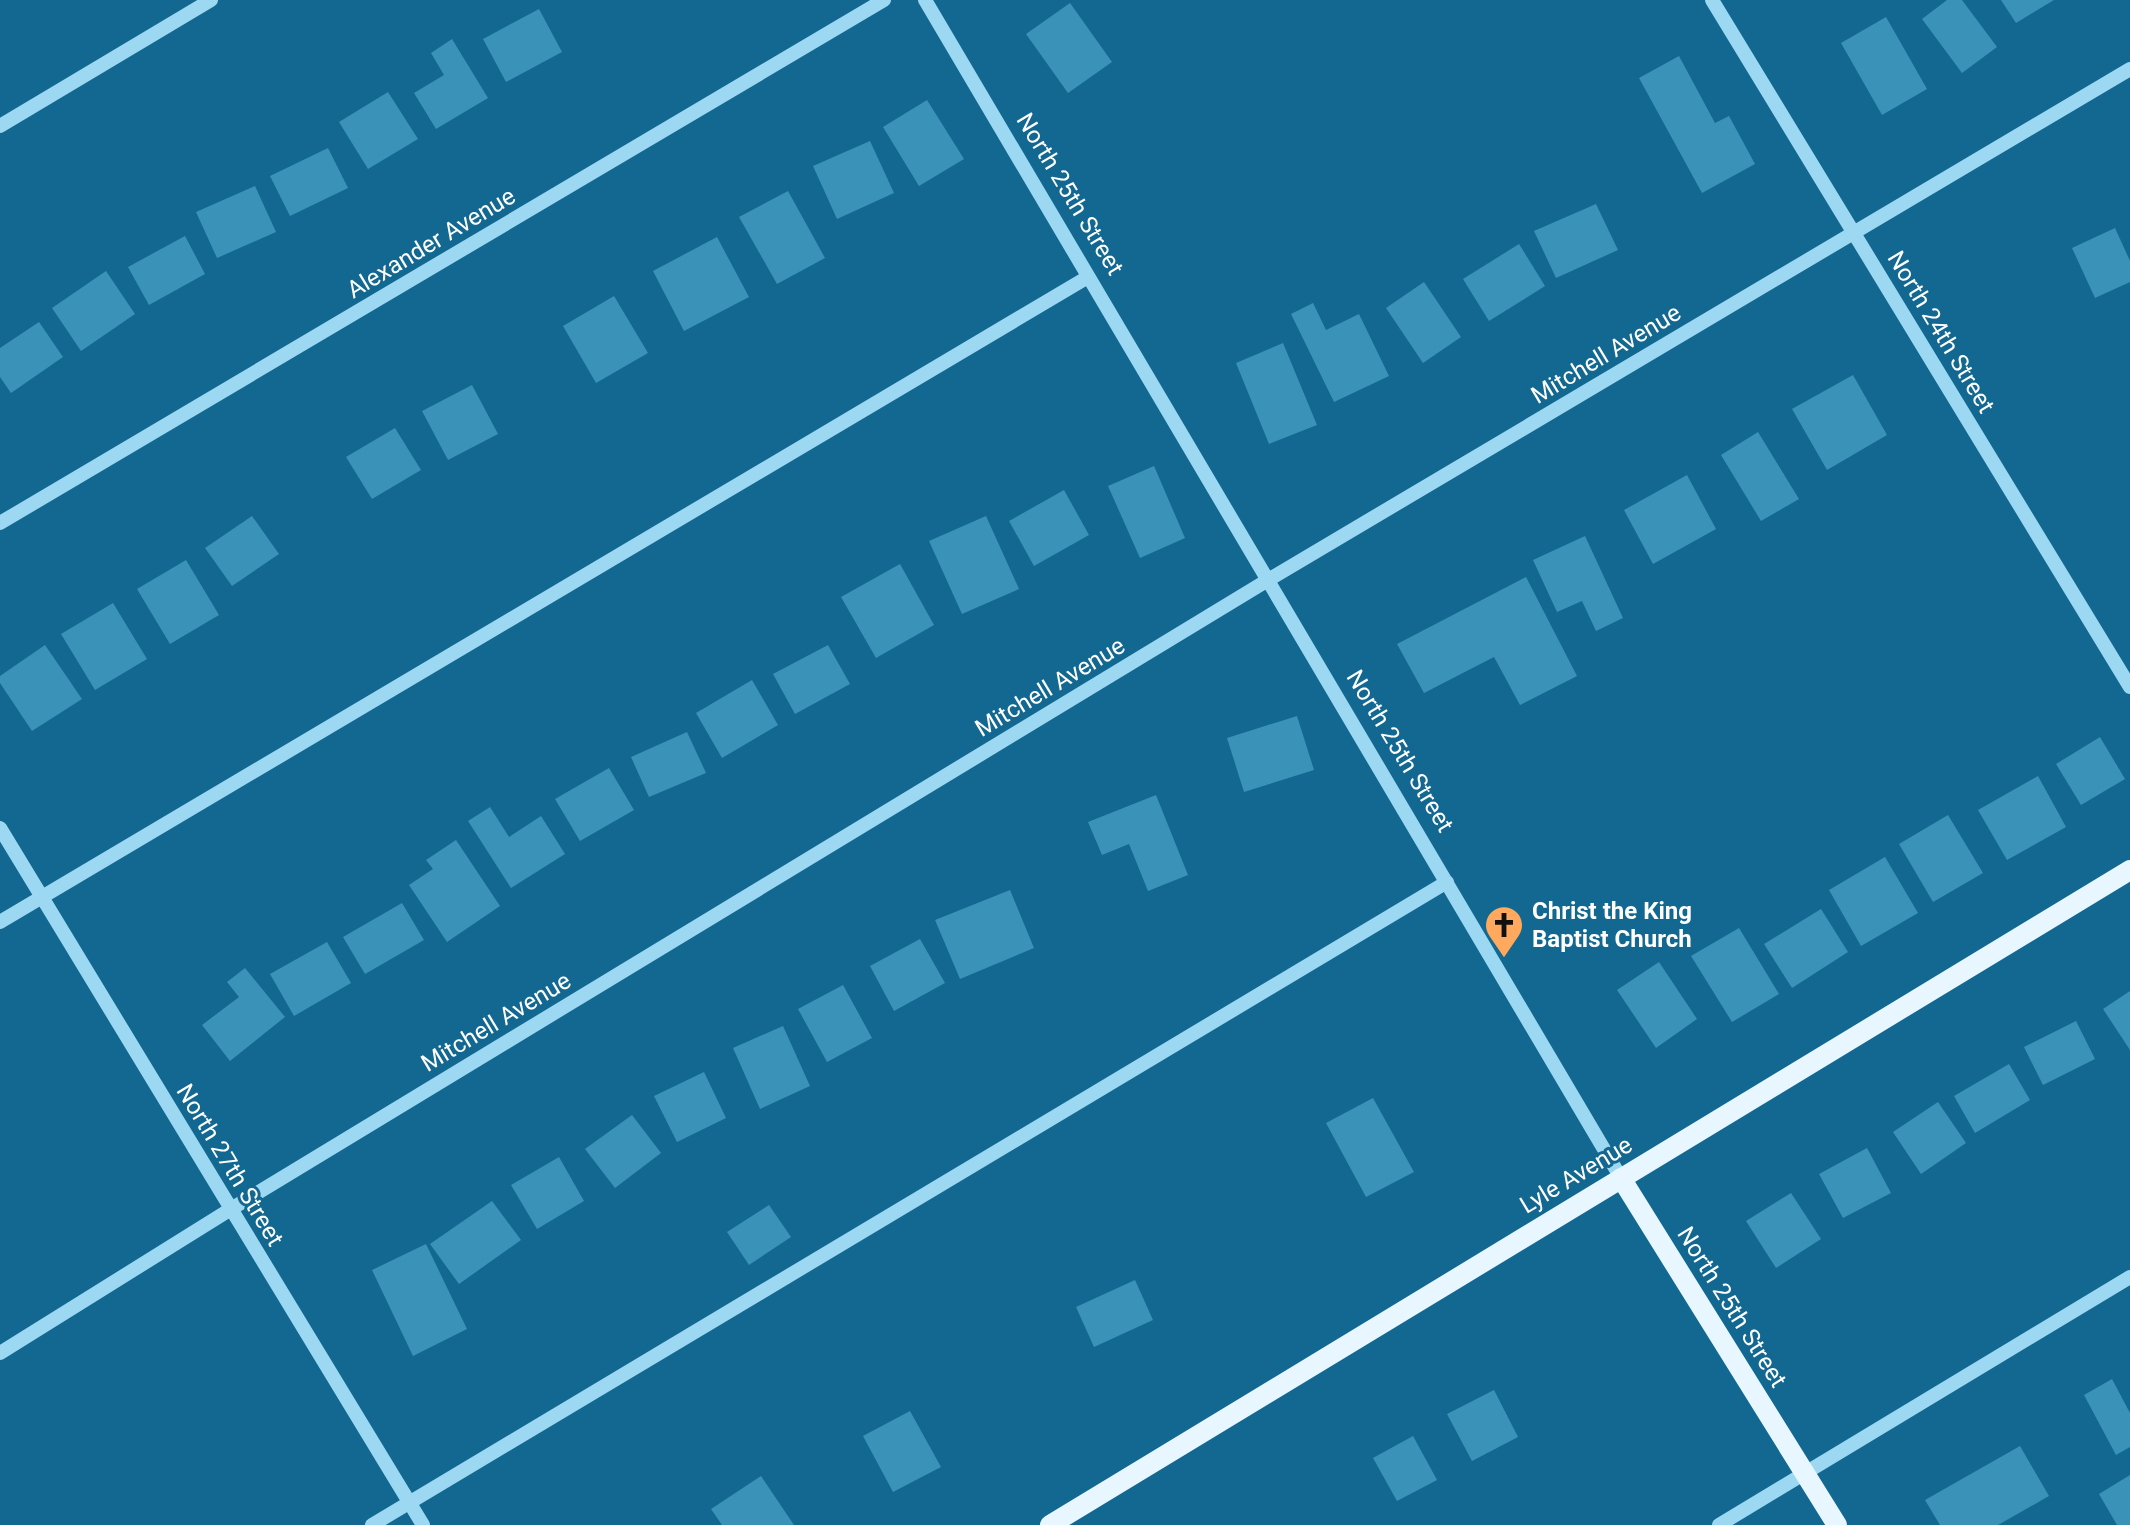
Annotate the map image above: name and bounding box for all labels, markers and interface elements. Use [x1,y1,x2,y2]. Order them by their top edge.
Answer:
street label: North 25th Street [1011,108,1129,280]
street label: Alexander Avenue [342,182,520,304]
street label: North 24th Street [1882,246,2000,418]
street label: Mitchell Avenue [1526,298,1686,410]
street label: Mitchell Avenue [970,631,1130,743]
street label: North 25th Street [1341,665,1459,837]
place label: Christ the King Baptist Church [1532,897,1692,953]
church icon: Christ the King Baptist Church [1483,904,1525,959]
street label: Mitchell Avenue [416,966,576,1078]
street label: North 27th Street [171,1079,289,1251]
street label: Lyle Avenue [1515,1131,1637,1219]
street label: North 25th Street [1671,1222,1793,1393]

